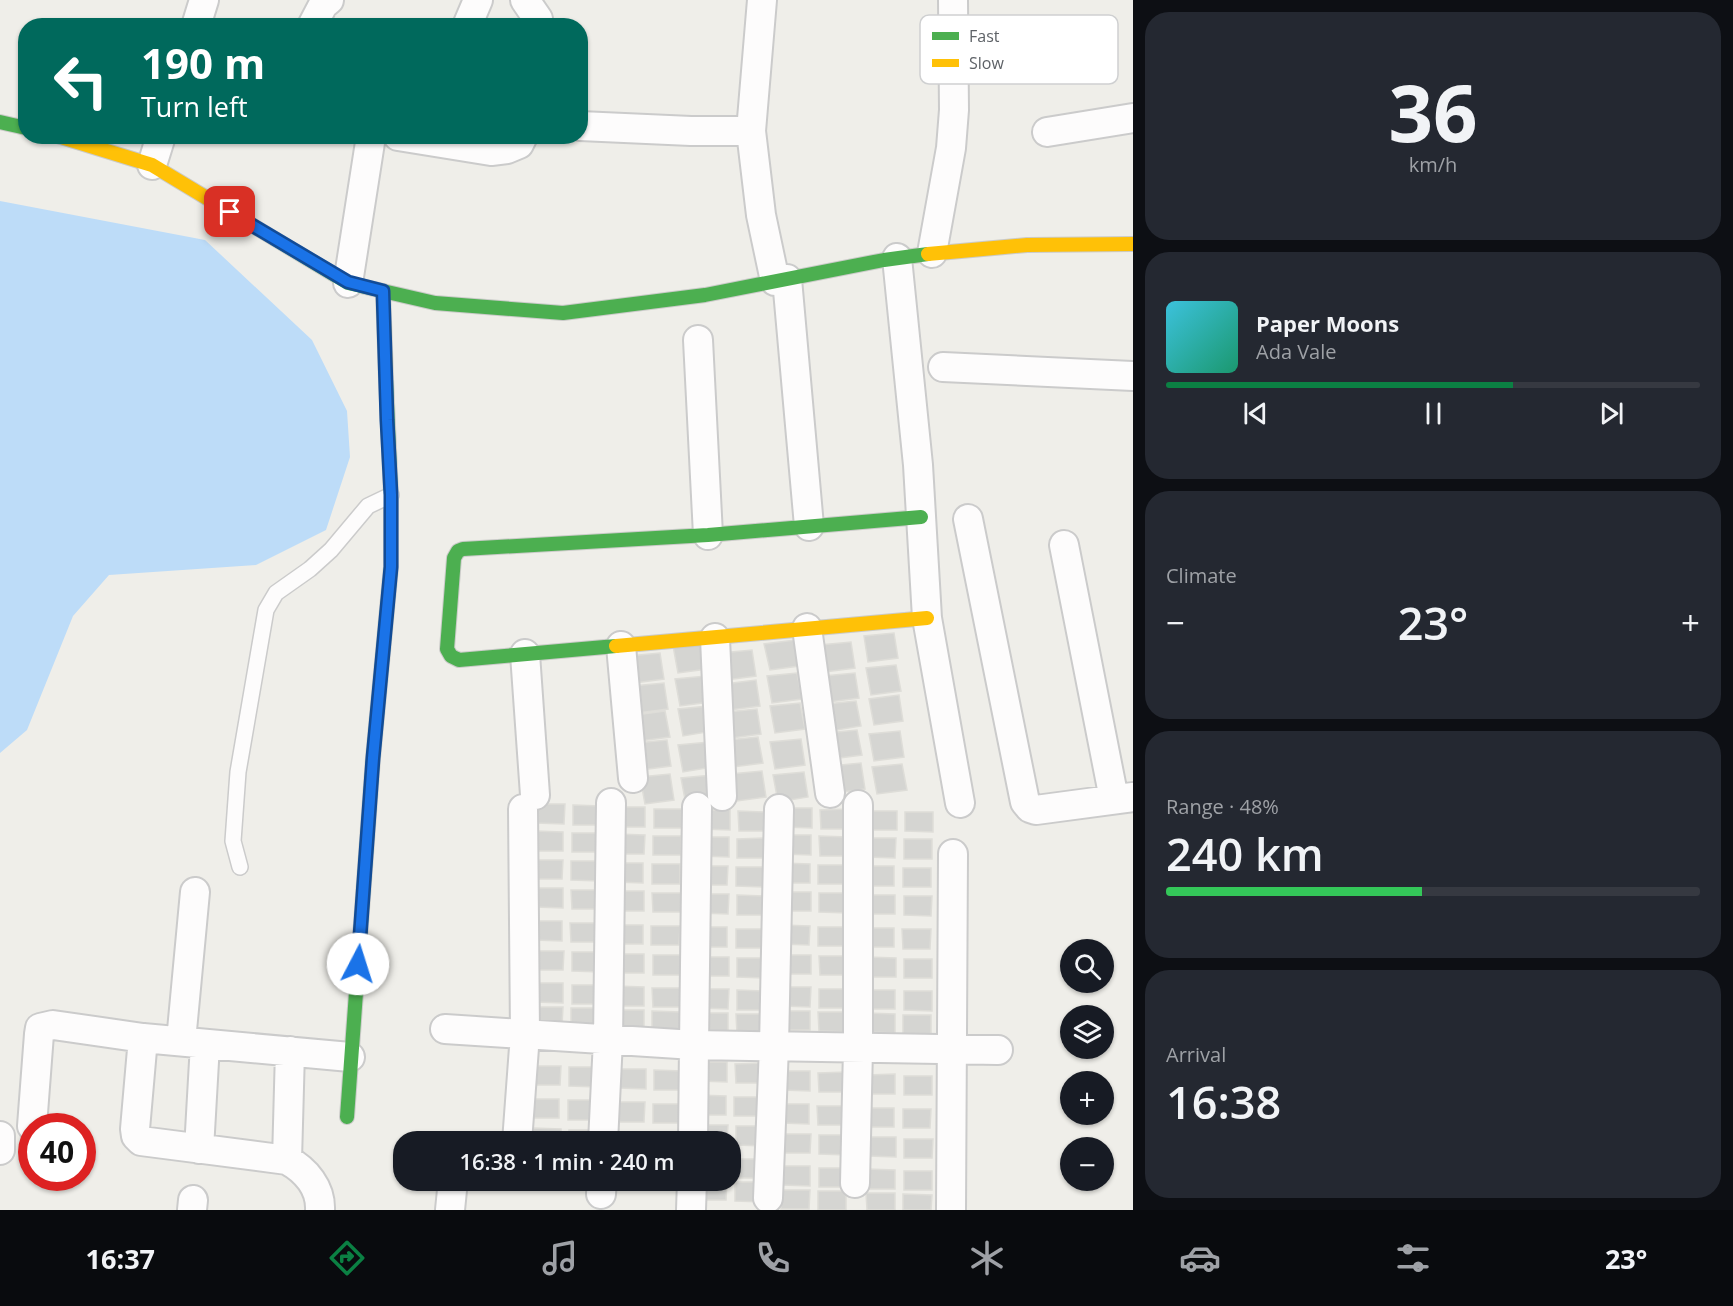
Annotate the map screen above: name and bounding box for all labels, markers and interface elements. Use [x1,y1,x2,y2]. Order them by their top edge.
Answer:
legend [920,15,1118,84]
text: Fast [969,25,1000,47]
text: 190 m [141,34,265,91]
icon: left [42,42,120,120]
text: Slow [969,52,1004,74]
text: 36 [1388,59,1478,165]
text: Turn left [141,88,248,125]
text: km/h [1409,151,1457,178]
pin [204,186,255,237]
icon: arrive [213,195,246,228]
text: Paper Moons [1256,308,1399,338]
text: Ada Vale [1256,338,1337,365]
icon: previous [1239,397,1272,430]
icon: pause [1417,397,1450,430]
icon: next [1595,397,1628,430]
text: Climate [1166,562,1237,589]
text: 23° [1398,592,1468,653]
text: − [1166,600,1185,645]
text: + [1681,600,1700,645]
text: Range · 48% [1166,793,1279,820]
text: 240 km [1166,823,1324,884]
position arrow [326,932,390,996]
map controls [1060,939,1114,1191]
button: search [1060,939,1114,993]
button: layers [1060,1005,1114,1059]
text: Arrival [1166,1041,1226,1068]
button: + [1060,1071,1114,1125]
text: 16:38 [1166,1071,1281,1132]
speed limit sign: 40 [18,1113,96,1191]
button: − [1060,1137,1114,1191]
text: 16:38 · 1 min · 240 m [459,1146,675,1176]
icon: directions [326,1237,368,1279]
icon: music [539,1237,581,1279]
icon: phone [752,1237,794,1279]
icon: climate [966,1237,1008,1279]
icon: car [1179,1237,1221,1279]
icon: filters [1392,1237,1434,1279]
text: 16:37 [86,1240,155,1277]
text: 23° [1605,1240,1647,1277]

